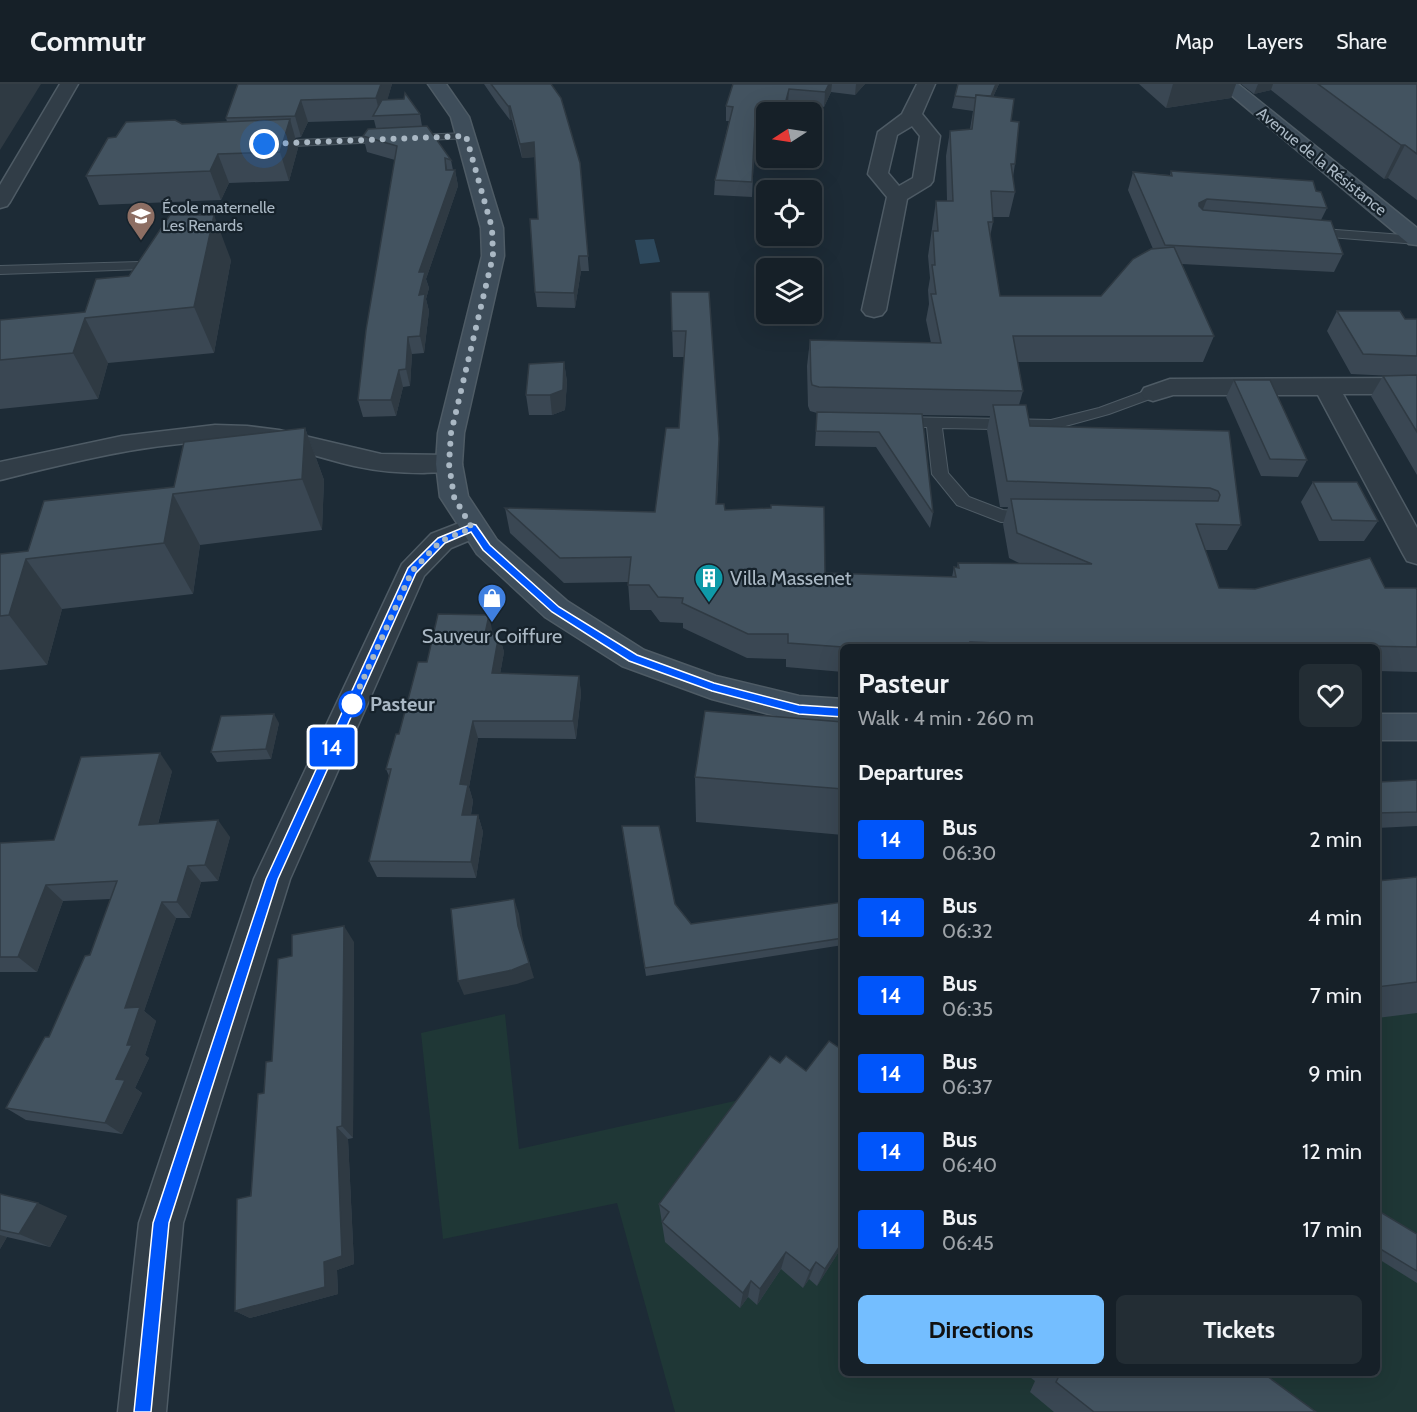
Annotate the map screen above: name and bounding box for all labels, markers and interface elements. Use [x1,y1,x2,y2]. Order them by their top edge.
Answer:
text: Commutr [30,24,146,58]
text: Map [1175,29,1214,54]
text: Layers [1247,29,1303,54]
text: Share [1336,29,1387,54]
north arrow [756,102,822,168]
map controls [756,102,822,324]
street label: Avenue de la Résistance [1253,103,1390,220]
your location [249,129,279,159]
button: locate [756,180,822,246]
place label: École maternelle Les Renards [162,198,275,235]
school or university icon: École maternelle Les Renards [125,200,157,242]
button: layers [756,258,822,324]
building icon: Villa Massenet [693,562,725,604]
place label: Villa Massenet [730,566,852,590]
shop icon: Sauveur Coiffure [476,582,508,624]
place label: Sauveur Coiffure [422,624,562,648]
button: heart [1299,664,1362,727]
text: Pasteur [858,666,949,700]
marker: Pasteur [339,691,365,717]
place label: Pasteur [370,692,435,716]
text: Walk · 4 min · 260 m [858,706,1034,730]
line badge: 14 [305,728,359,766]
text: 14 [322,735,342,760]
text: Departures [858,759,963,786]
text: Bus [942,814,977,841]
text: 2 min [1309,826,1362,853]
text: 14 [881,827,901,852]
text: 06:30 [942,841,996,865]
text: Bus [942,892,977,919]
text: 4 min [1308,904,1362,931]
text: 14 [881,905,901,930]
text: 06:32 [942,919,993,943]
text: Bus [942,970,977,997]
text: 7 min [1310,982,1362,1009]
text: 14 [881,983,901,1008]
text: 06:35 [942,997,993,1021]
text: Bus [942,1048,977,1075]
text: 9 min [1308,1060,1362,1087]
text: 14 [881,1061,901,1086]
text: 06:37 [942,1075,992,1099]
text: Bus [942,1126,977,1153]
text: 12 min [1302,1138,1362,1165]
text: 14 [881,1139,901,1164]
text: 06:40 [942,1153,997,1177]
text: Bus [942,1204,977,1231]
text: 17 min [1303,1216,1362,1243]
text: 14 [881,1217,901,1242]
text: 06:45 [942,1231,994,1255]
button: Directions [858,1295,1104,1364]
button: Tickets [1116,1295,1362,1364]

